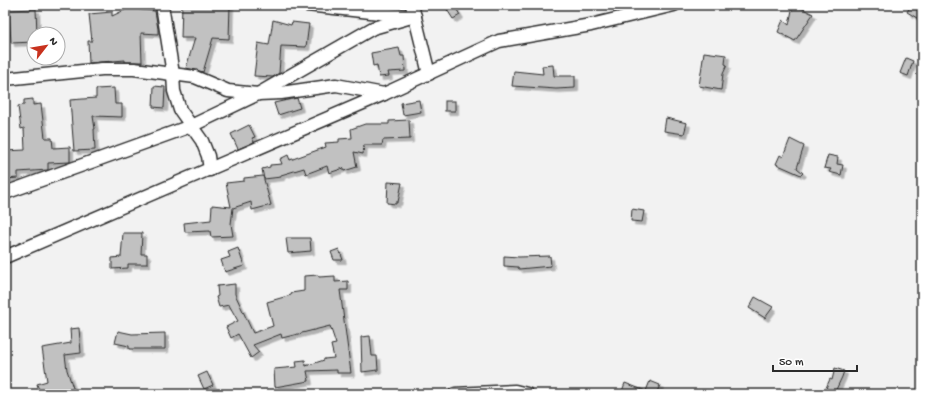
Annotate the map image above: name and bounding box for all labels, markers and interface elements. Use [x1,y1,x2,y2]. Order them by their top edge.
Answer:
north arrow [26,26,66,66]
text: N [46,36,60,48]
scale bar [773,347,857,373]
text: 50 m [779,356,804,370]

